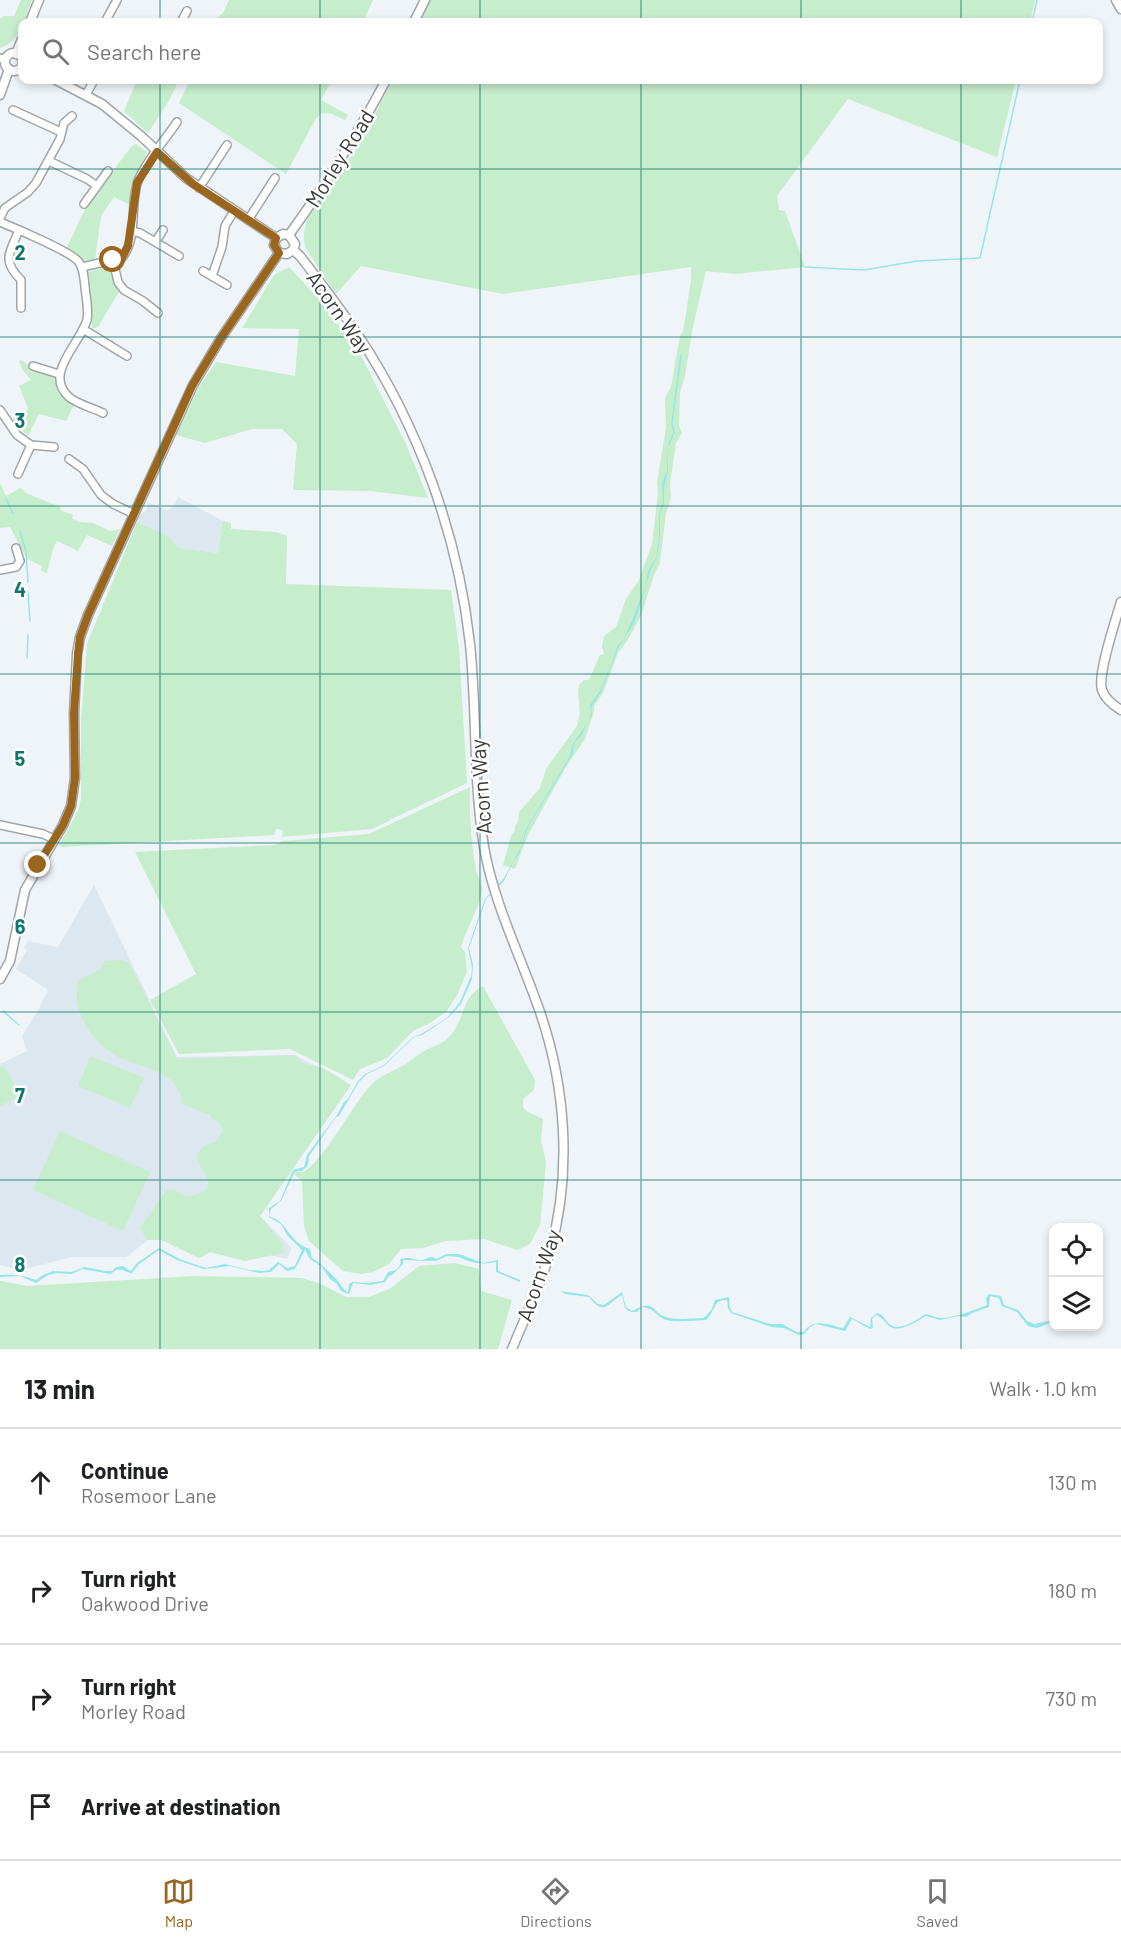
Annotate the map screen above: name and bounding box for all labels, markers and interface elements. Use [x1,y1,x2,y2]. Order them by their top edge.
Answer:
search box [18,18,1103,84]
icon: search [39,35,72,68]
text: Search here [87,38,201,64]
street label: Morley Road [299,105,379,211]
text: 2 [14,240,26,264]
route start [99,246,125,272]
street label: Acorn Way [302,266,378,359]
text: 3 [15,408,25,432]
text: 4 [14,577,26,601]
street label: Acorn Way [464,738,496,836]
text: 5 [15,746,26,770]
route end [24,851,50,877]
text: 6 [15,914,26,938]
text: 7 [15,1083,25,1107]
map controls [1049,1223,1103,1331]
button: locate [1049,1223,1103,1277]
street label: Acorn Way [511,1225,565,1324]
text: 8 [15,1252,26,1276]
button: layers [1049,1277,1103,1331]
text: 13 min [24,1373,95,1404]
text: Walk · 1.0 km [990,1376,1097,1400]
text: Continue [81,1457,169,1483]
icon: ahead [24,1466,57,1499]
text: 130 m [1048,1470,1097,1494]
text: Rosemoor Lane [81,1483,217,1507]
text: Turn right [81,1565,176,1591]
icon: right [24,1574,57,1607]
text: 180 m [1048,1578,1097,1602]
text: Oakwood Drive [81,1591,209,1615]
text: Turn right [81,1673,176,1699]
icon: right [24,1682,57,1715]
text: 730 m [1045,1686,1097,1710]
text: Morley Road [81,1699,186,1723]
icon: arrive [24,1790,57,1823]
text: Arrive at destination [81,1793,280,1819]
tab: Map [162,1875,195,1930]
tab: Directions [520,1875,592,1930]
tab: Saved [917,1875,959,1930]

